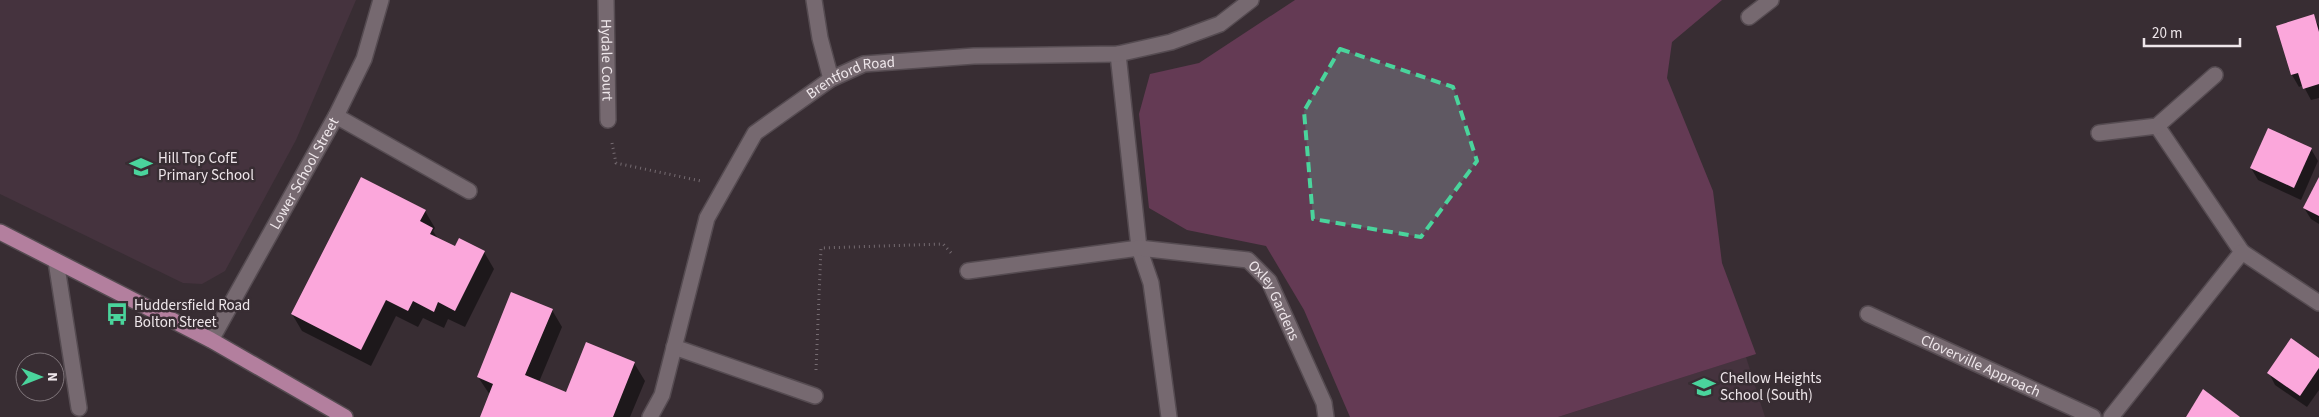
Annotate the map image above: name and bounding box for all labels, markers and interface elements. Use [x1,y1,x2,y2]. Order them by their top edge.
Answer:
scale bar [2144,15,2240,47]
street label: Hydale Court [595,19,618,101]
text: 20 m [2152,23,2182,44]
street label: Brentford Road [802,52,896,104]
street label: Lower School Street [265,114,344,233]
place label: Hill Top CofE Primary School [158,148,254,186]
school or university icon: Hill Top CofE Primary School [128,154,154,180]
street label: Oxley Gardens [1243,256,1304,344]
place label: Huddersfield Road Bolton Street [134,295,250,333]
bus stop icon: Huddersfield Road Bolton Street [104,301,130,327]
street label: Cloverville Approach [1917,330,2044,403]
north arrow [15,352,65,402]
place label: Chellow Heights School (South) [1720,368,1822,406]
text: N [42,372,62,382]
school or university icon: Chellow Heights School (South) [1691,374,1717,400]

